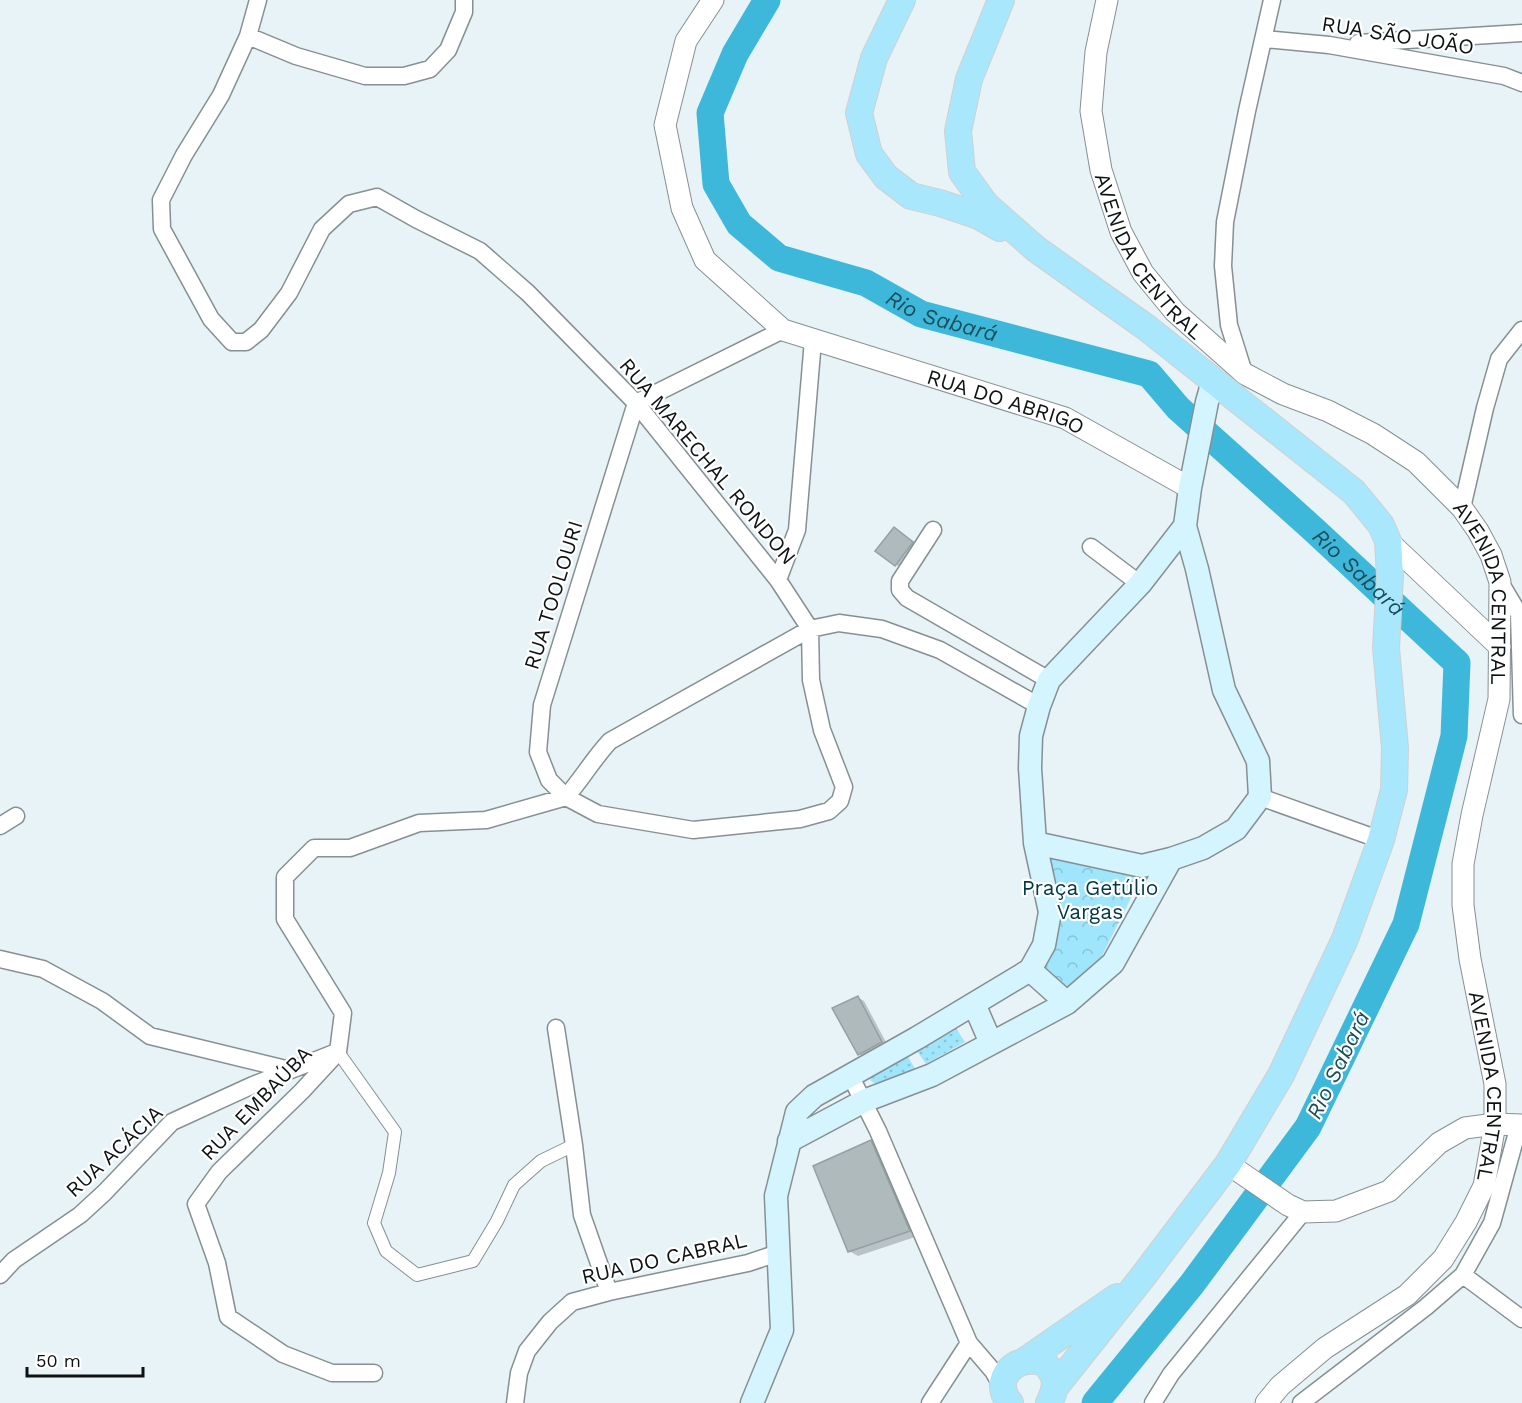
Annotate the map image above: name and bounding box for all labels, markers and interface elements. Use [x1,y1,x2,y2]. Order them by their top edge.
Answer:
street label: RUA SÃO JOÃO [1320,11,1476,59]
street label: AVENIDA CENTRAL [1090,170,1209,344]
water label: Rio Sabará [882,285,1000,346]
street label: RUA MARECHAL RONDON [614,353,802,569]
street label: RUA DO ABRIGO [924,363,1089,439]
street label: AVENIDA CENTRAL [1448,496,1513,685]
street label: RUA TOOLOURI [518,518,588,672]
water label: Rio Sabará [1308,523,1410,621]
park label: Praça Getúlio Vargas [1022,875,1158,924]
street label: AVENIDA CENTRAL [1464,989,1508,1183]
water label: Rio Sabará [1301,1007,1375,1123]
street label: RUA EMBAÚBA [195,1041,317,1165]
street label: RUA ACÁCIA [60,1100,168,1202]
street label: RUA DO CABRAL [579,1227,749,1289]
scale bar [27,1340,142,1378]
text: 50 m [36,1350,81,1371]

